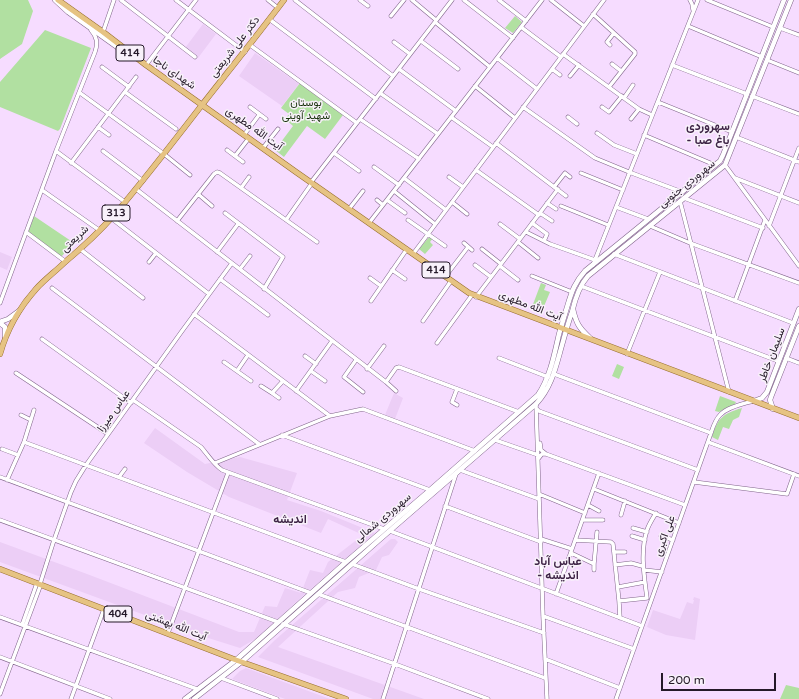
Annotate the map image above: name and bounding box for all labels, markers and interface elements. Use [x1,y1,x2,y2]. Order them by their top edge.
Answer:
street label: دکتر علی شریعتی [207,14,263,80]
road number: 414 [116,45,144,61]
street label: شهدای ناجا [150,53,198,93]
park label: بوستان شهید آوینی [282,96,330,122]
street label: آیت الله مطهری [223,105,285,153]
district label: سهروردی - باغ صبا [686,120,730,148]
street label: سهروردی جنوبی [656,157,718,211]
road number: 313 [102,205,130,221]
street label: شریعتی [58,223,92,255]
road number: 414 [422,262,450,278]
street label: آیت الله مطهری [497,288,563,324]
street label: سلیمان خاطر [756,326,788,384]
street label: عباس میرزا [95,387,133,435]
street label: سهروردی شمالی [352,490,414,546]
district label: اندیشه [273,513,307,527]
street label: علی‌ اکبری [652,514,678,558]
district label: عباس آباد - اندیشه [534,555,582,583]
road number: 404 [104,606,132,622]
street label: آیت الله بهشتی [143,608,209,644]
scale bar [663,665,778,691]
text: 200 m [668,673,705,687]

